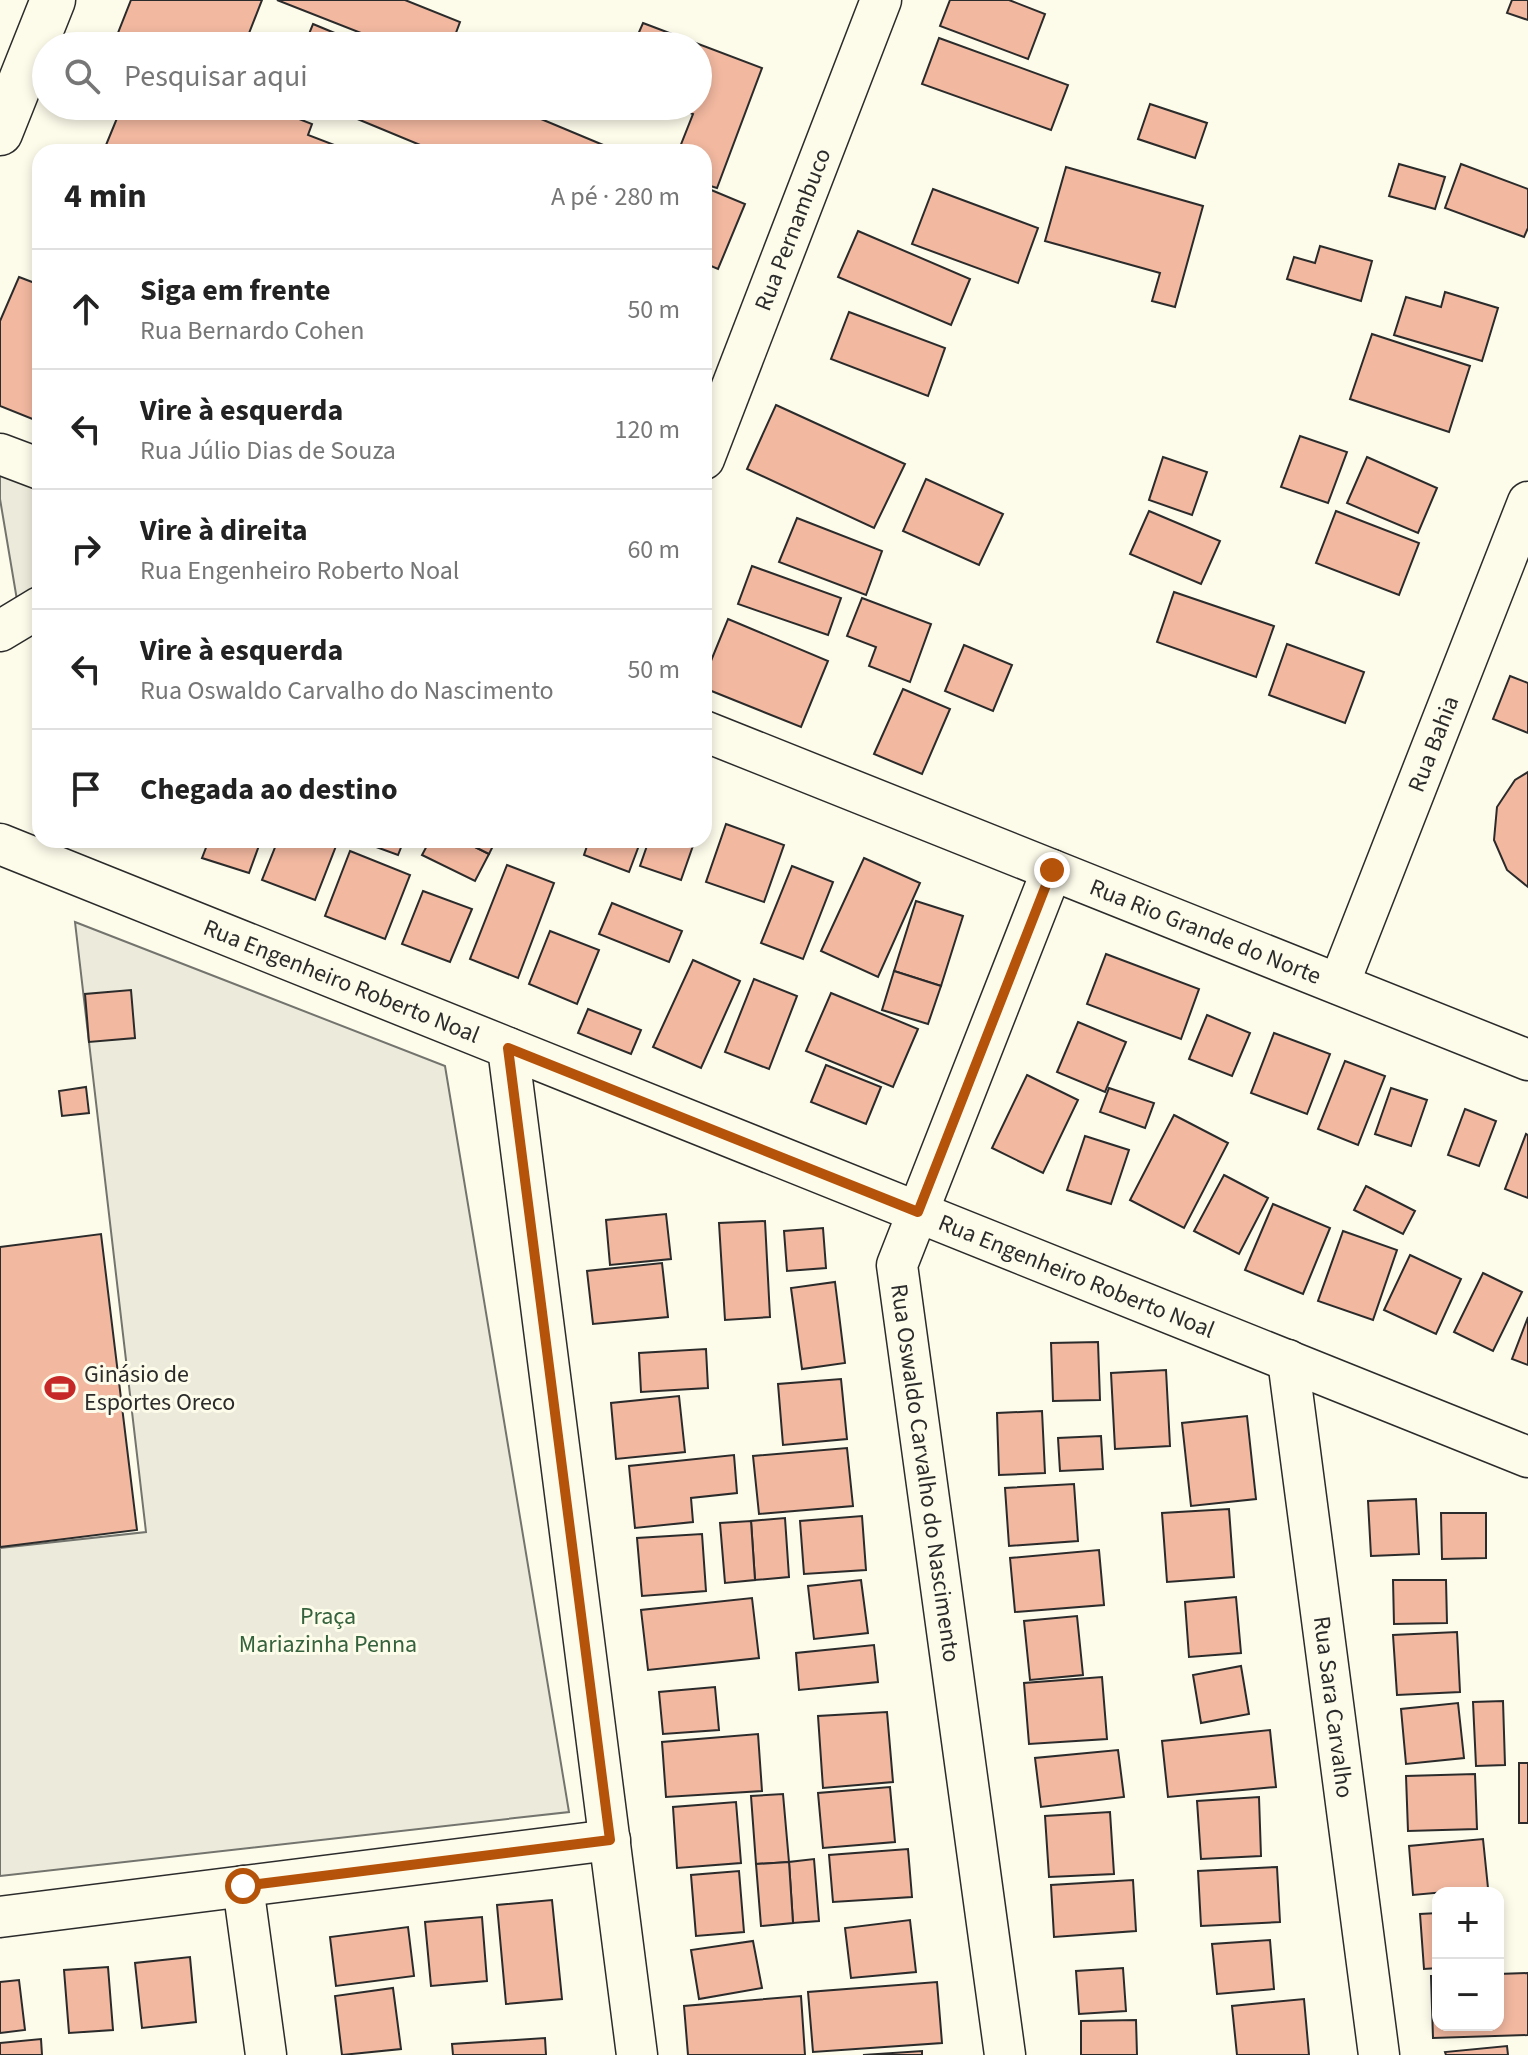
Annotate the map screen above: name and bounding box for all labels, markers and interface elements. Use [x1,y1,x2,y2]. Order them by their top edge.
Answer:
search box [32,32,712,120]
icon: search [60,54,104,98]
text: Pesquisar aqui [124,55,308,98]
street label: Rua Pernambuco [745,143,840,316]
text: 4 min [64,172,147,221]
text: A pé · 280 m [551,178,680,215]
text: Siga em frente [140,269,331,312]
icon: ahead [64,287,108,331]
text: 50 m [627,291,680,328]
text: Rua Bernardo Cohen [140,312,364,349]
text: Vire à esquerda [140,389,343,432]
icon: left [64,407,108,451]
text: 120 m [614,411,680,448]
text: Rua Júlio Dias de Souza [140,432,396,469]
text: Vire à direita [140,509,308,552]
icon: right [64,527,108,571]
text: 60 m [627,531,680,568]
text: Rua Engenheiro Roberto Noal [140,552,459,589]
text: Vire à esquerda [140,629,343,672]
icon: left [64,647,108,691]
text: 50 m [627,651,680,688]
text: Rua Oswaldo Carvalho do Nascimento [140,672,554,709]
street label: Rua Bahia [1398,690,1468,797]
icon: arrive [64,767,108,811]
text: Chegada ao destino [140,768,398,811]
route end [1034,852,1070,888]
street label: Rua Rio Grande do Norte [1084,869,1327,993]
street label: Rua Engenheiro Roberto Noal [198,910,485,1052]
street label: Rua Engenheiro Roberto Noal [933,1205,1220,1347]
street label: Rua Oswaldo Carvalho do Nascimento [881,1281,969,1665]
place label: Ginásio de Esportes Oreco [84,1357,235,1420]
sports icon: Ginásio de Esportes Oreco [43,1371,77,1405]
park label: Praça Mariazinha Penna [239,1599,417,1662]
street label: Rua Sara Carvalho [1304,1614,1363,1800]
route start [225,1868,261,1904]
map controls [1432,1887,1504,2031]
button: + [1432,1887,1504,1959]
button: − [1432,1959,1504,2031]

